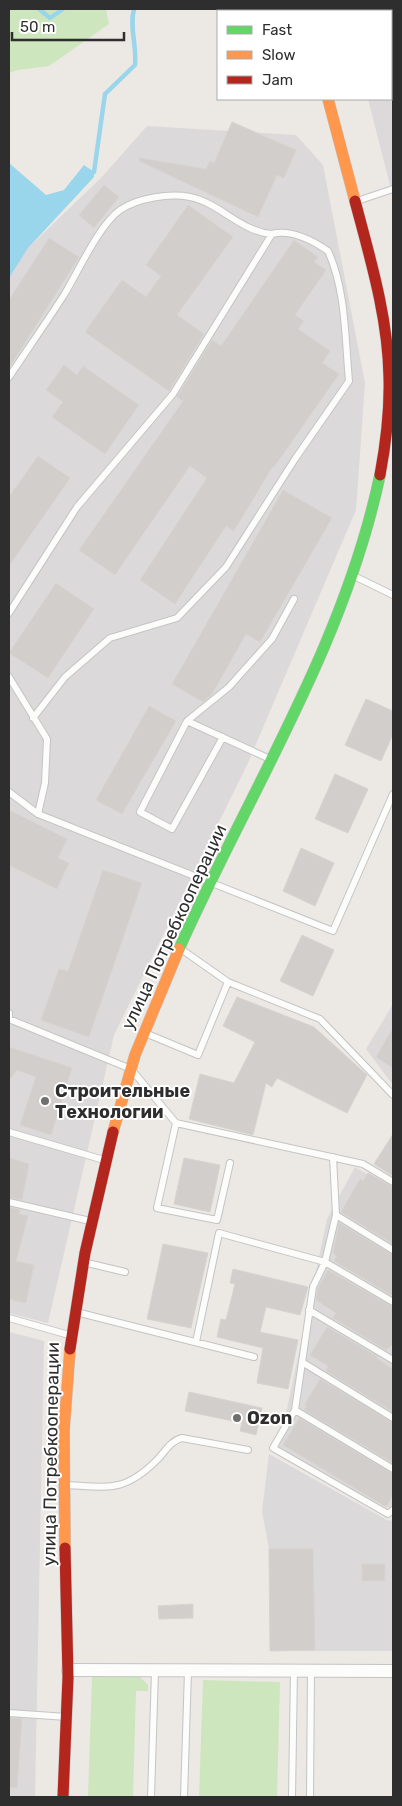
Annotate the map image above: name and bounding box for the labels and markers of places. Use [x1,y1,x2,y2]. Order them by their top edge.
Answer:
place label: Строительные Технологии [55,1080,190,1123]
marker: Строительные Технологии [39,1095,51,1107]
place label: Ozon [247,1407,292,1429]
marker: Ozon [231,1412,243,1424]

